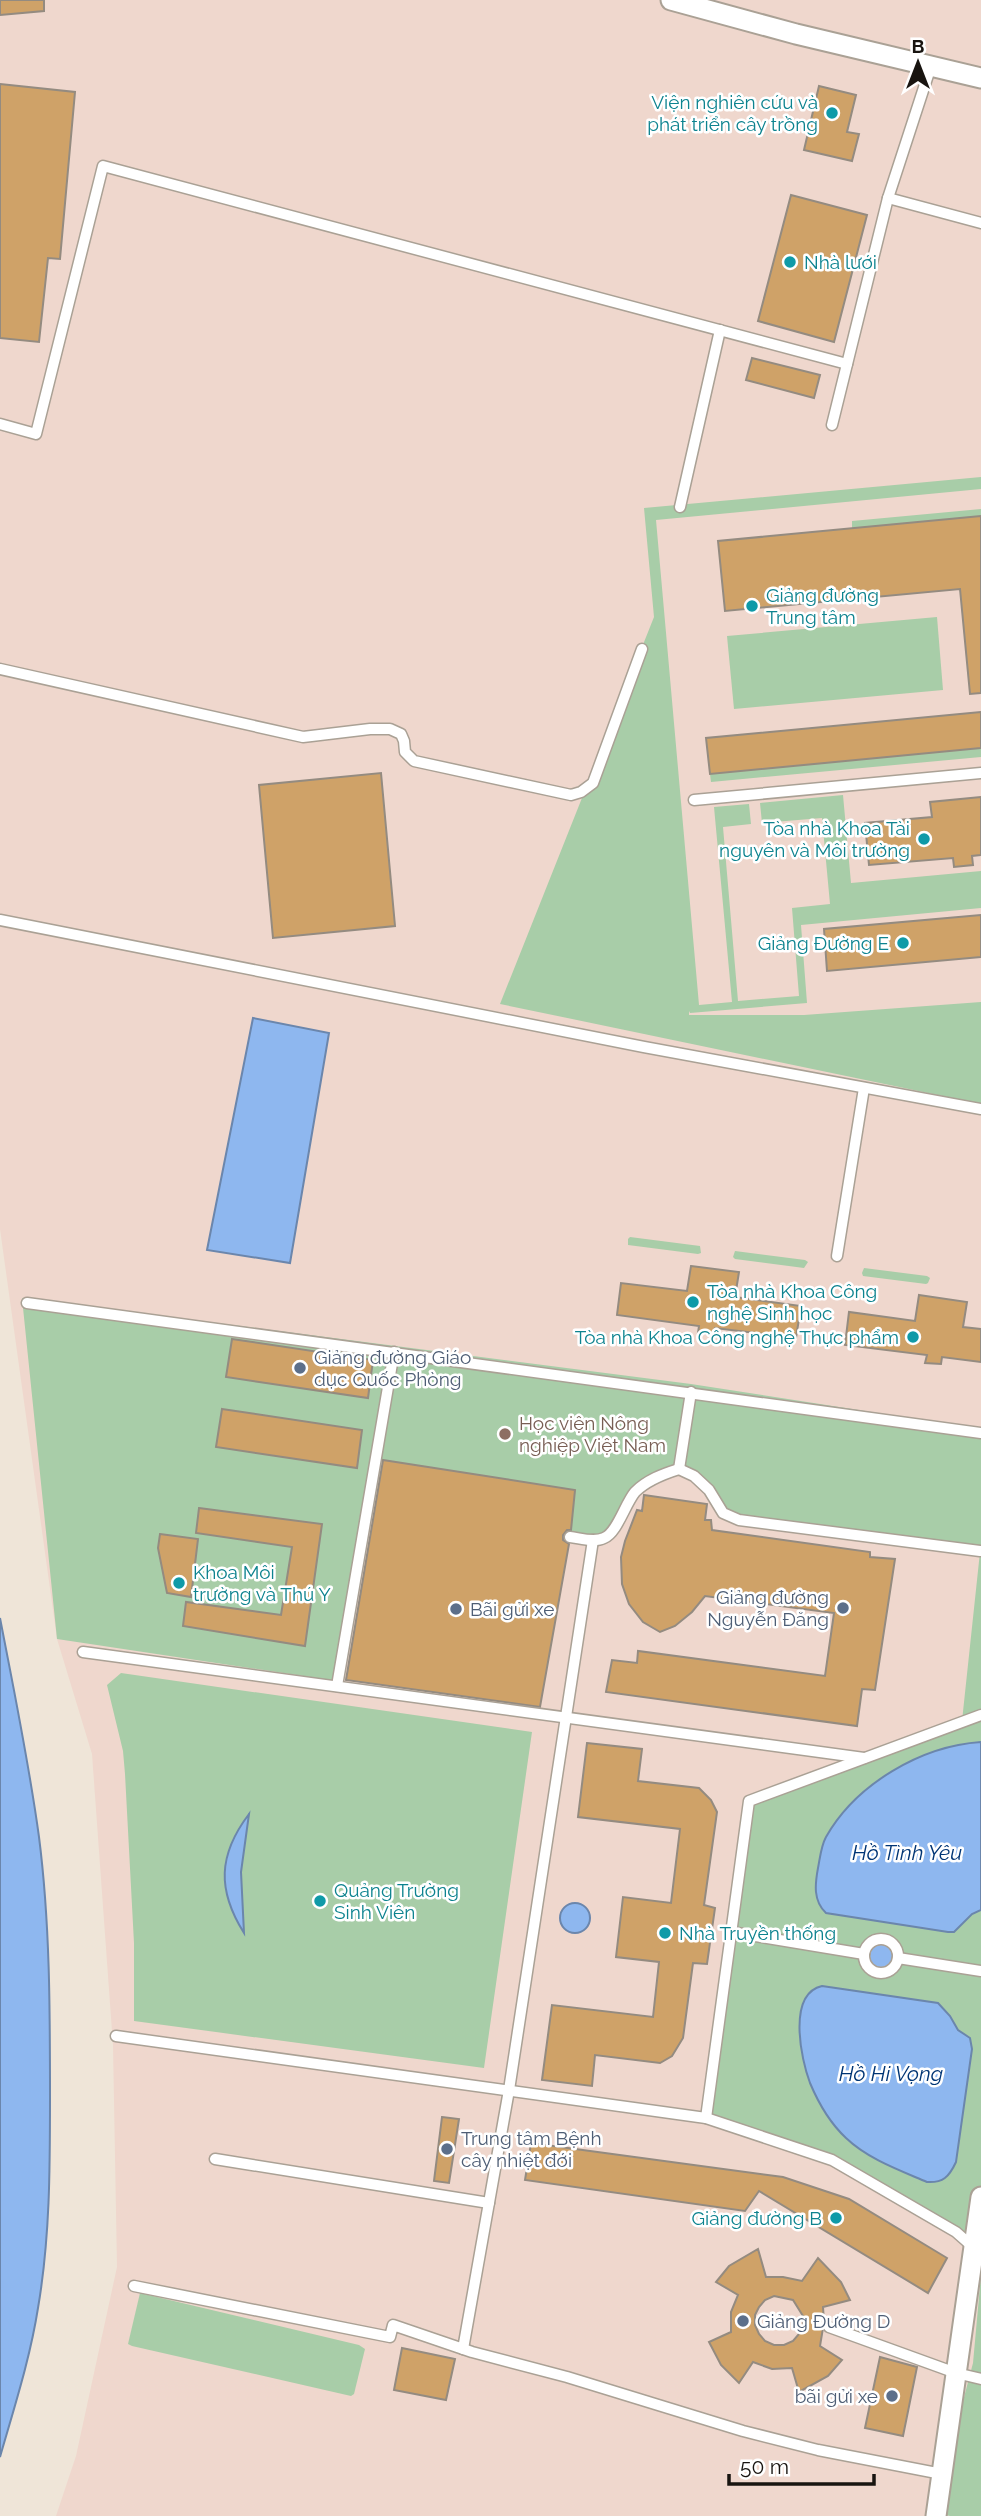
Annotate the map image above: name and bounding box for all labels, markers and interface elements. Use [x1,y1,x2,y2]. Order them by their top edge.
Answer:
north arrow [883,28,953,98]
text: B [912,35,925,57]
place label: Viện nghiên cứu và phát triển cây trồng [647,91,818,135]
marker: Viện nghiên cứu và phát triển cây trồng [824,105,840,121]
place label: Nhà lưới [804,251,877,273]
marker: Nhà lưới [782,254,798,270]
place label: Giảng đường Trung tâm [766,584,879,628]
marker: Giảng đường Trung tâm [744,598,760,614]
place label: Tòa nhà Khoa Tài nguyên và Môi trường [719,817,910,861]
marker: Tòa nhà Khoa Tài nguyên và Môi trường [916,831,932,847]
place label: Giảng Đường E [758,932,889,954]
marker: Giảng Đường E [895,935,911,951]
place label: Tòa nhà Khoa Công nghệ Sinh học [707,1280,877,1324]
marker: Tòa nhà Khoa Công nghệ Sinh học [685,1294,701,1310]
place label: Tòa nhà Khoa Công nghệ Thực phẩm [575,1326,899,1348]
marker: Tòa nhà Khoa Công nghệ Thực phẩm [905,1329,921,1345]
place label: Giảng đường Giáo dục Quốc Phòng [314,1346,471,1390]
marker: Giảng đường Giáo dục Quốc Phòng [292,1360,308,1376]
place label: Học viện Nông nghiệp Việt Nam [519,1412,666,1456]
marker: Học viện Nông nghiệp Việt Nam [497,1426,513,1442]
place label: Khoa Môi trường và Thú Y [193,1561,331,1605]
marker: Khoa Môi trường và Thú Y [171,1575,187,1591]
place label: Giảng đường Nguyễn Đăng [707,1586,829,1630]
place label: Bãi gửi xe [470,1598,554,1620]
marker: Giảng đường Nguyễn Đăng [835,1600,851,1616]
marker: Bãi gửi xe [448,1601,464,1617]
water label: Hồ Tình Yêu [852,1840,962,1865]
place label: Quảng Trường Sinh Viên [334,1879,459,1923]
marker: Quảng Trường Sinh Viên [312,1893,328,1909]
place label: Nhà Truyền thống [679,1922,836,1944]
marker: Nhà Truyền thống [657,1925,673,1941]
water label: Hồ Hi Vọng [839,2061,943,2086]
place label: Trung tâm Bệnh cây nhiệt đới [461,2127,602,2171]
marker: Trung tâm Bệnh cây nhiệt đới [439,2141,455,2157]
place label: Giảng đường B [692,2207,822,2229]
marker: Giảng đường B [828,2210,844,2226]
place label: Giảng Đường D [757,2310,890,2332]
marker: Giảng Đường D [735,2313,751,2329]
place label: bãi gửi xe [795,2385,878,2407]
marker: bãi gửi xe [884,2388,900,2404]
scale bar [729,2442,874,2486]
text: 50 m [740,2454,789,2479]

